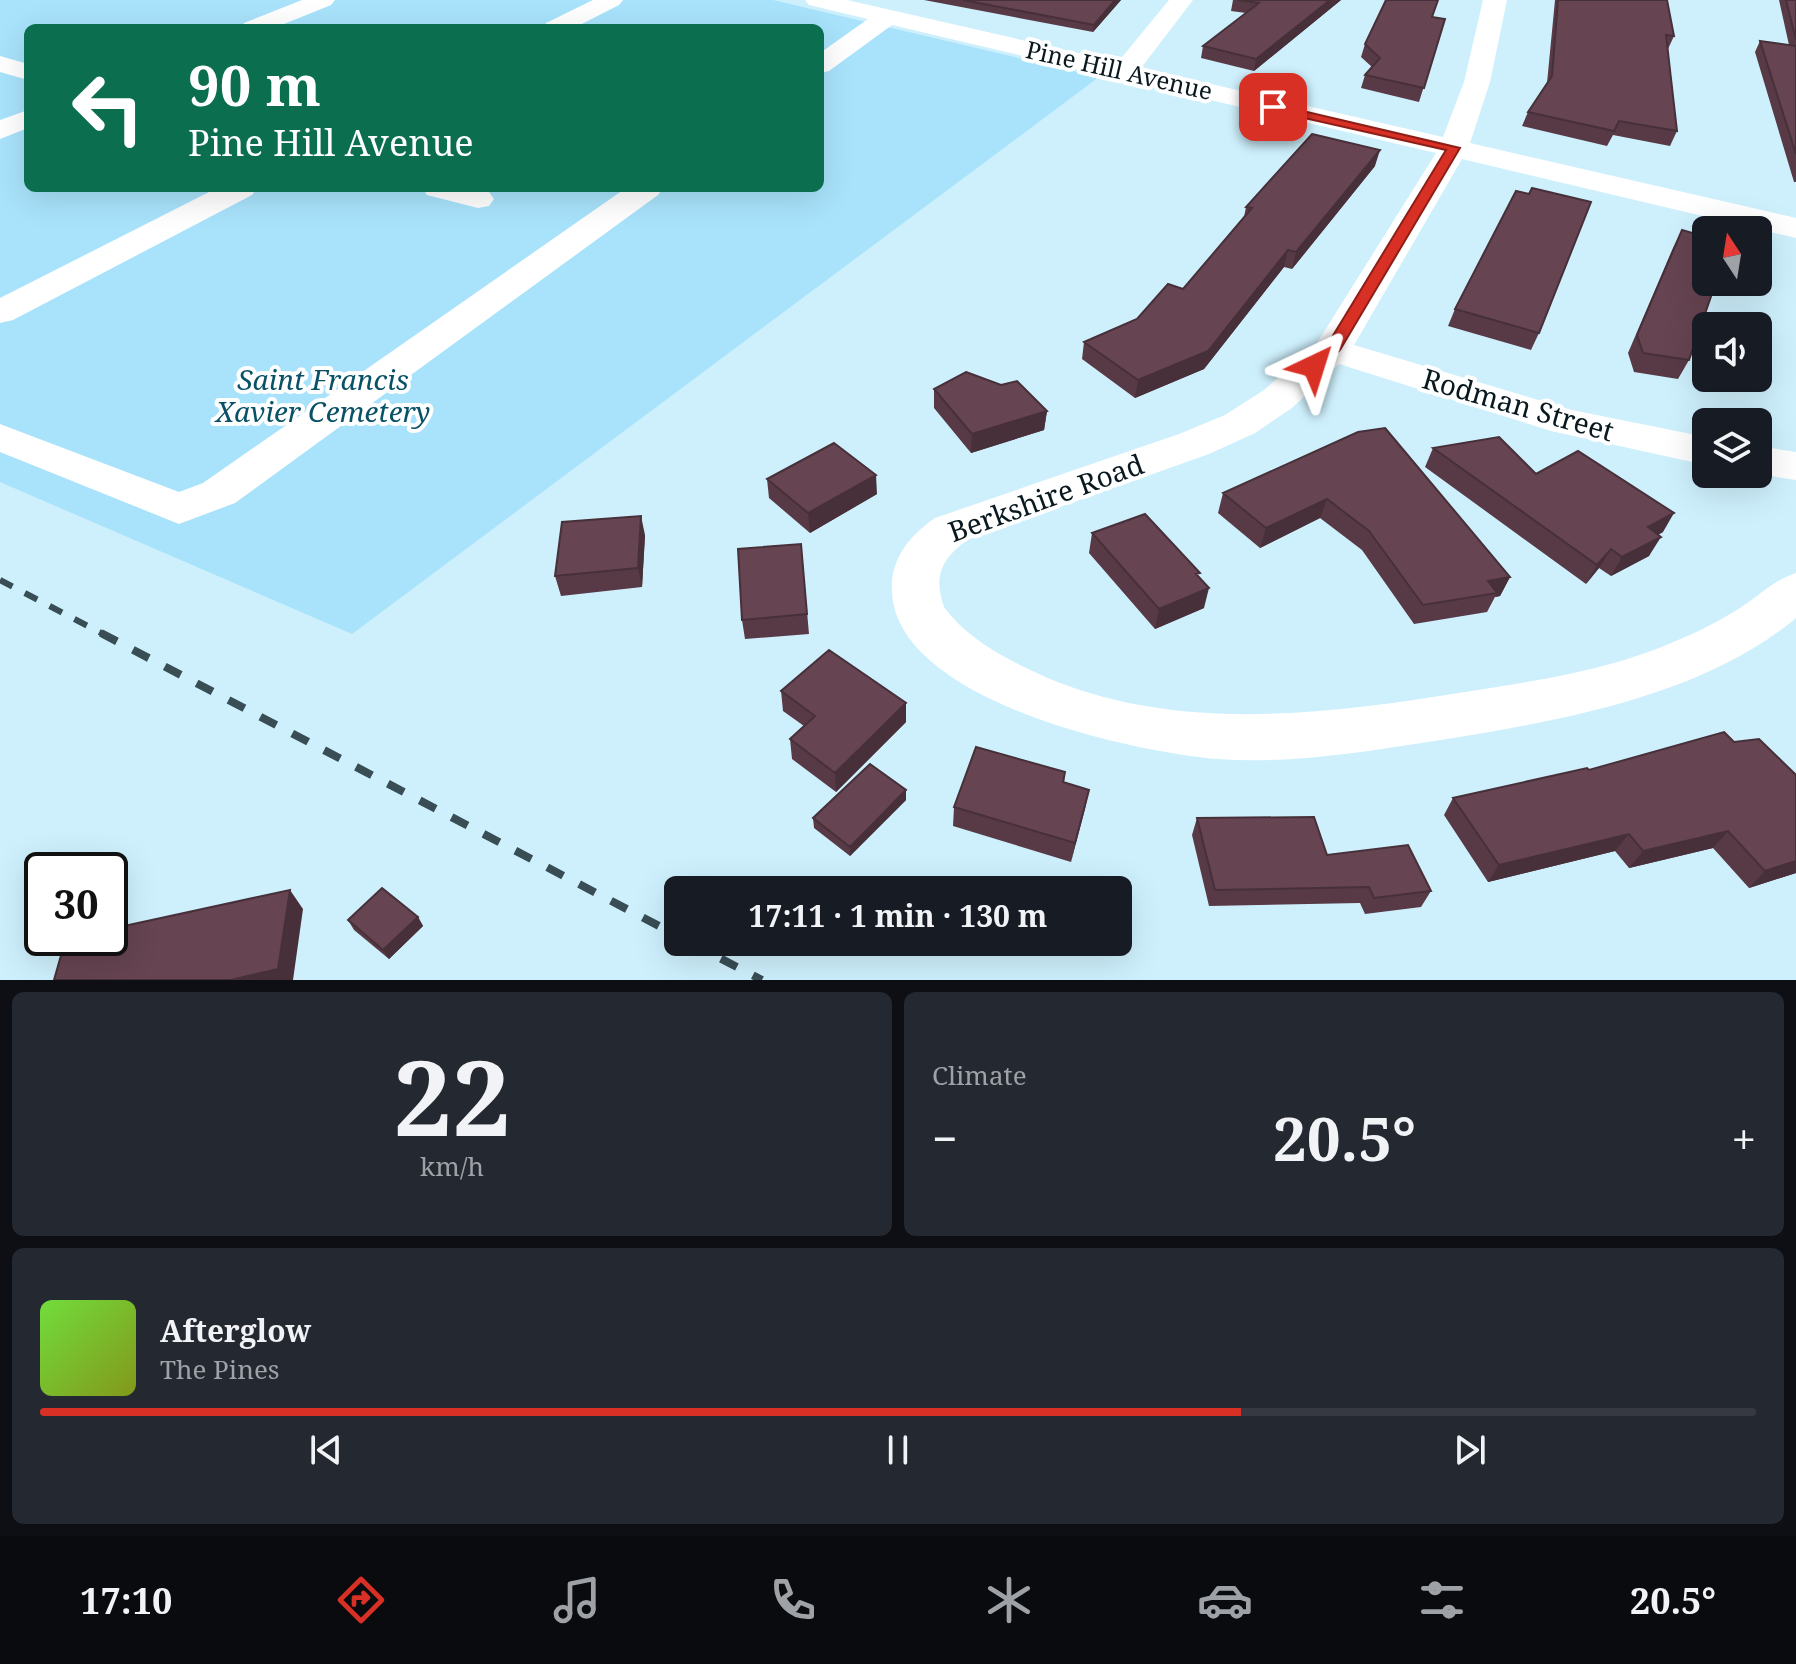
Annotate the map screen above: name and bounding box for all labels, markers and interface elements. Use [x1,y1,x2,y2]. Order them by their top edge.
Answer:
street label: Pine Hill Avenue [1023,32,1216,107]
text: 90 m [188,46,321,122]
icon: left [56,56,160,160]
pin [1239,73,1307,141]
icon: arrive [1251,85,1295,129]
text: Pine Hill Avenue [188,118,474,167]
north arrow [1692,216,1772,296]
map controls [1692,216,1772,488]
button: sound [1692,312,1772,392]
position arrow [1272,324,1356,408]
street label: Rodman Street [1418,359,1619,450]
park label: Saint Francis Xavier Cemetery [214,360,430,430]
button: layers [1692,408,1772,488]
street label: Berkshire Road [943,444,1149,550]
speed limit sign: 30 [24,852,128,956]
text: 17:11 · 1 min · 130 m [749,895,1047,936]
text: 22 [393,1025,511,1166]
text: Climate [932,1057,1027,1093]
text: 20.5° [1273,1097,1416,1179]
text: − [932,1108,957,1168]
text: + [1731,1108,1756,1168]
text: km/h [420,1148,484,1184]
text: Afterglow [160,1310,311,1351]
text: The Pines [160,1351,280,1387]
icon: previous [304,1428,348,1472]
icon: pause [876,1428,920,1472]
icon: next [1448,1428,1492,1472]
icon: directions [333,1572,389,1628]
icon: music [549,1572,605,1628]
icon: phone [765,1572,821,1628]
icon: climate [981,1572,1037,1628]
icon: car [1197,1572,1253,1628]
icon: filters [1414,1572,1470,1628]
text: 17:10 [80,1576,172,1625]
text: 20.5° [1630,1576,1716,1625]

